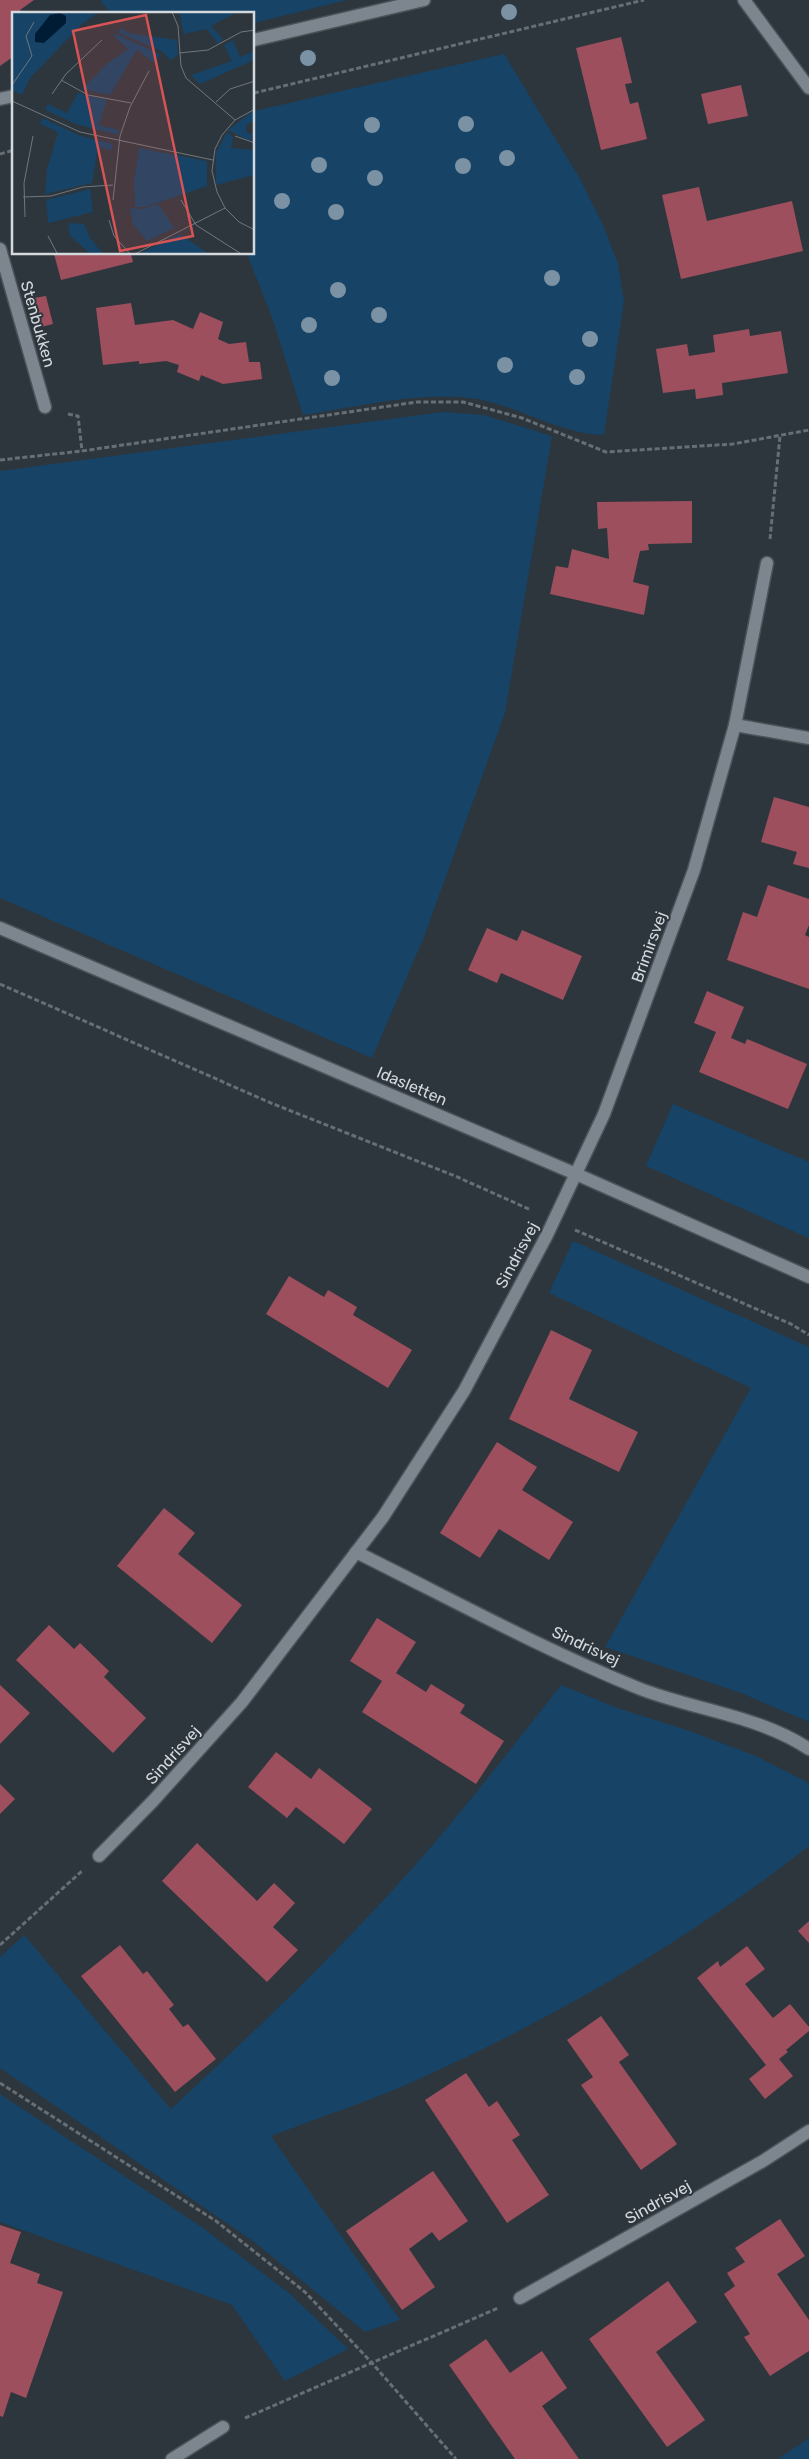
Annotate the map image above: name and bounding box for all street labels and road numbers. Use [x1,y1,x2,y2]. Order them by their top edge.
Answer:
street label: Stenbukken [17,279,59,369]
street label: Brimirsvej [627,909,671,985]
street label: Idasletten [374,1063,450,1109]
street label: Sindrisvej [492,1219,542,1291]
street label: Sindrisvej [549,1622,623,1670]
street label: Sindrisvej [142,1722,204,1788]
street label: Sindrisvej [622,2176,694,2228]

